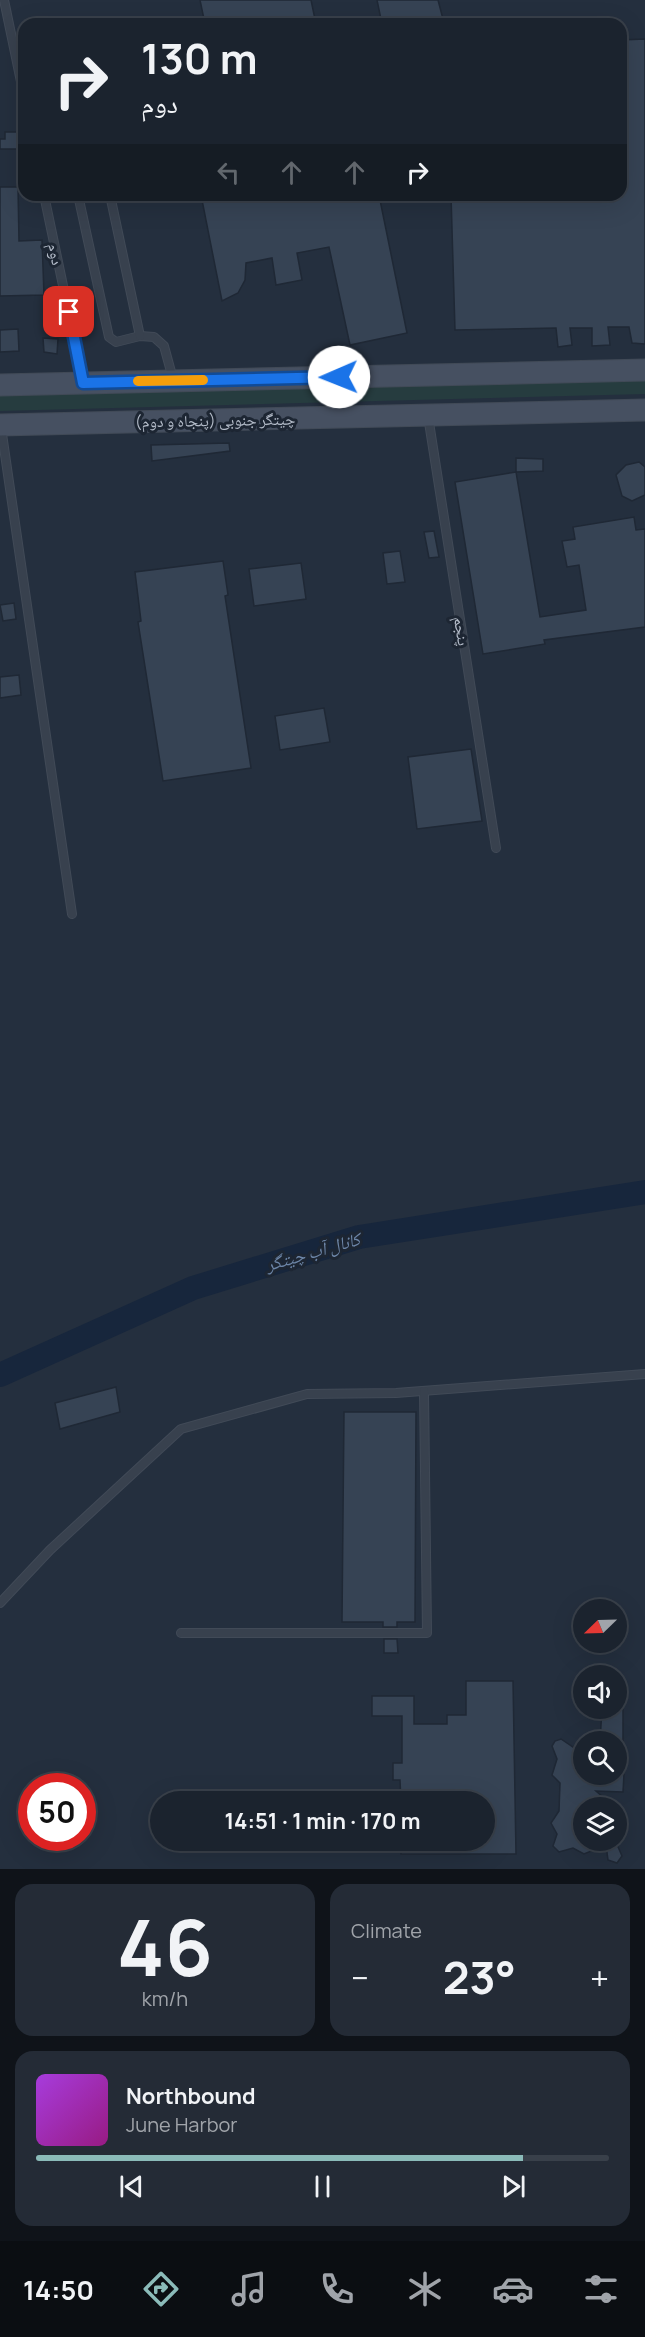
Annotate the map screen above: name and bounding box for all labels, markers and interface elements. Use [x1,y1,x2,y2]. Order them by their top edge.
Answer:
text: 130 m [141,29,258,87]
icon: right [42,42,120,120]
text: دوم [141,84,178,121]
icon: left [212,156,245,189]
icon: ahead [275,156,308,189]
icon: ahead [338,156,371,189]
icon: right [401,156,434,189]
street label: دوم [43,241,69,267]
pin [43,286,94,337]
icon: arrive [52,295,85,328]
position arrow [307,345,371,409]
street label: چیتگر جنوبی (پنجاه و دوم) [135,408,295,432]
street label: پنجم [449,615,475,647]
water label: کانال آب چیتگر [261,1225,366,1277]
north arrow [573,1599,627,1653]
map controls [573,1599,627,1851]
button: sound [573,1665,627,1719]
button: search [573,1731,627,1785]
speed limit sign: 50 [18,1773,96,1851]
button: layers [573,1797,627,1851]
text: 14:51 · 1 min · 170 m [224,1806,421,1836]
text: 46 [117,1893,213,1999]
text: Climate [351,1917,422,1944]
text: 23° [443,1946,516,2008]
text: − [351,1955,369,2000]
text: + [590,1955,609,2000]
text: km/h [142,1985,188,2012]
text: Northbound [126,2081,256,2111]
text: June Harbor [126,2111,238,2138]
icon: previous [115,2170,148,2203]
icon: pause [306,2170,339,2203]
icon: next [497,2170,530,2203]
icon: directions [140,2268,182,2310]
icon: music [228,2268,270,2310]
icon: phone [316,2268,358,2310]
icon: climate [404,2268,446,2310]
icon: car [492,2268,534,2310]
icon: filters [580,2268,622,2310]
text: 14:50 [23,2271,94,2308]

